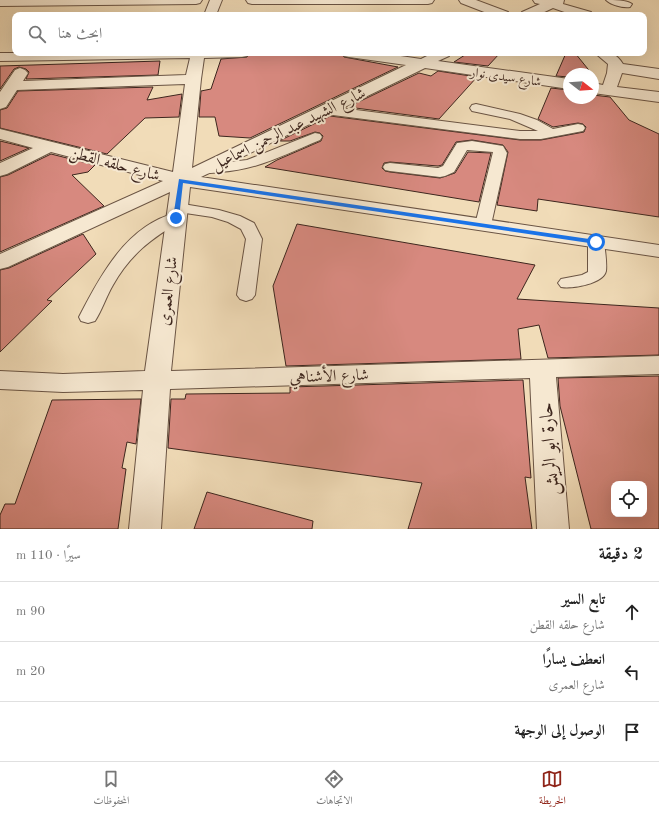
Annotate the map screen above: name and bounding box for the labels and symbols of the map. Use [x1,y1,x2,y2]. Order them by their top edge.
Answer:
street label: شارع سيدى نوار [467,66,542,93]
north arrow [563,68,599,104]
street label: شارع الشهيد عبد الرحمن اسماعيل [209,85,370,178]
street label: شارع حلقه القطن [67,145,161,189]
route end [167,209,185,227]
route start [587,233,605,251]
street label: شارع العمرى [157,256,185,327]
street label: شارع الأشناهي [289,363,369,390]
street label: حارة ابو الريش [536,402,565,496]

